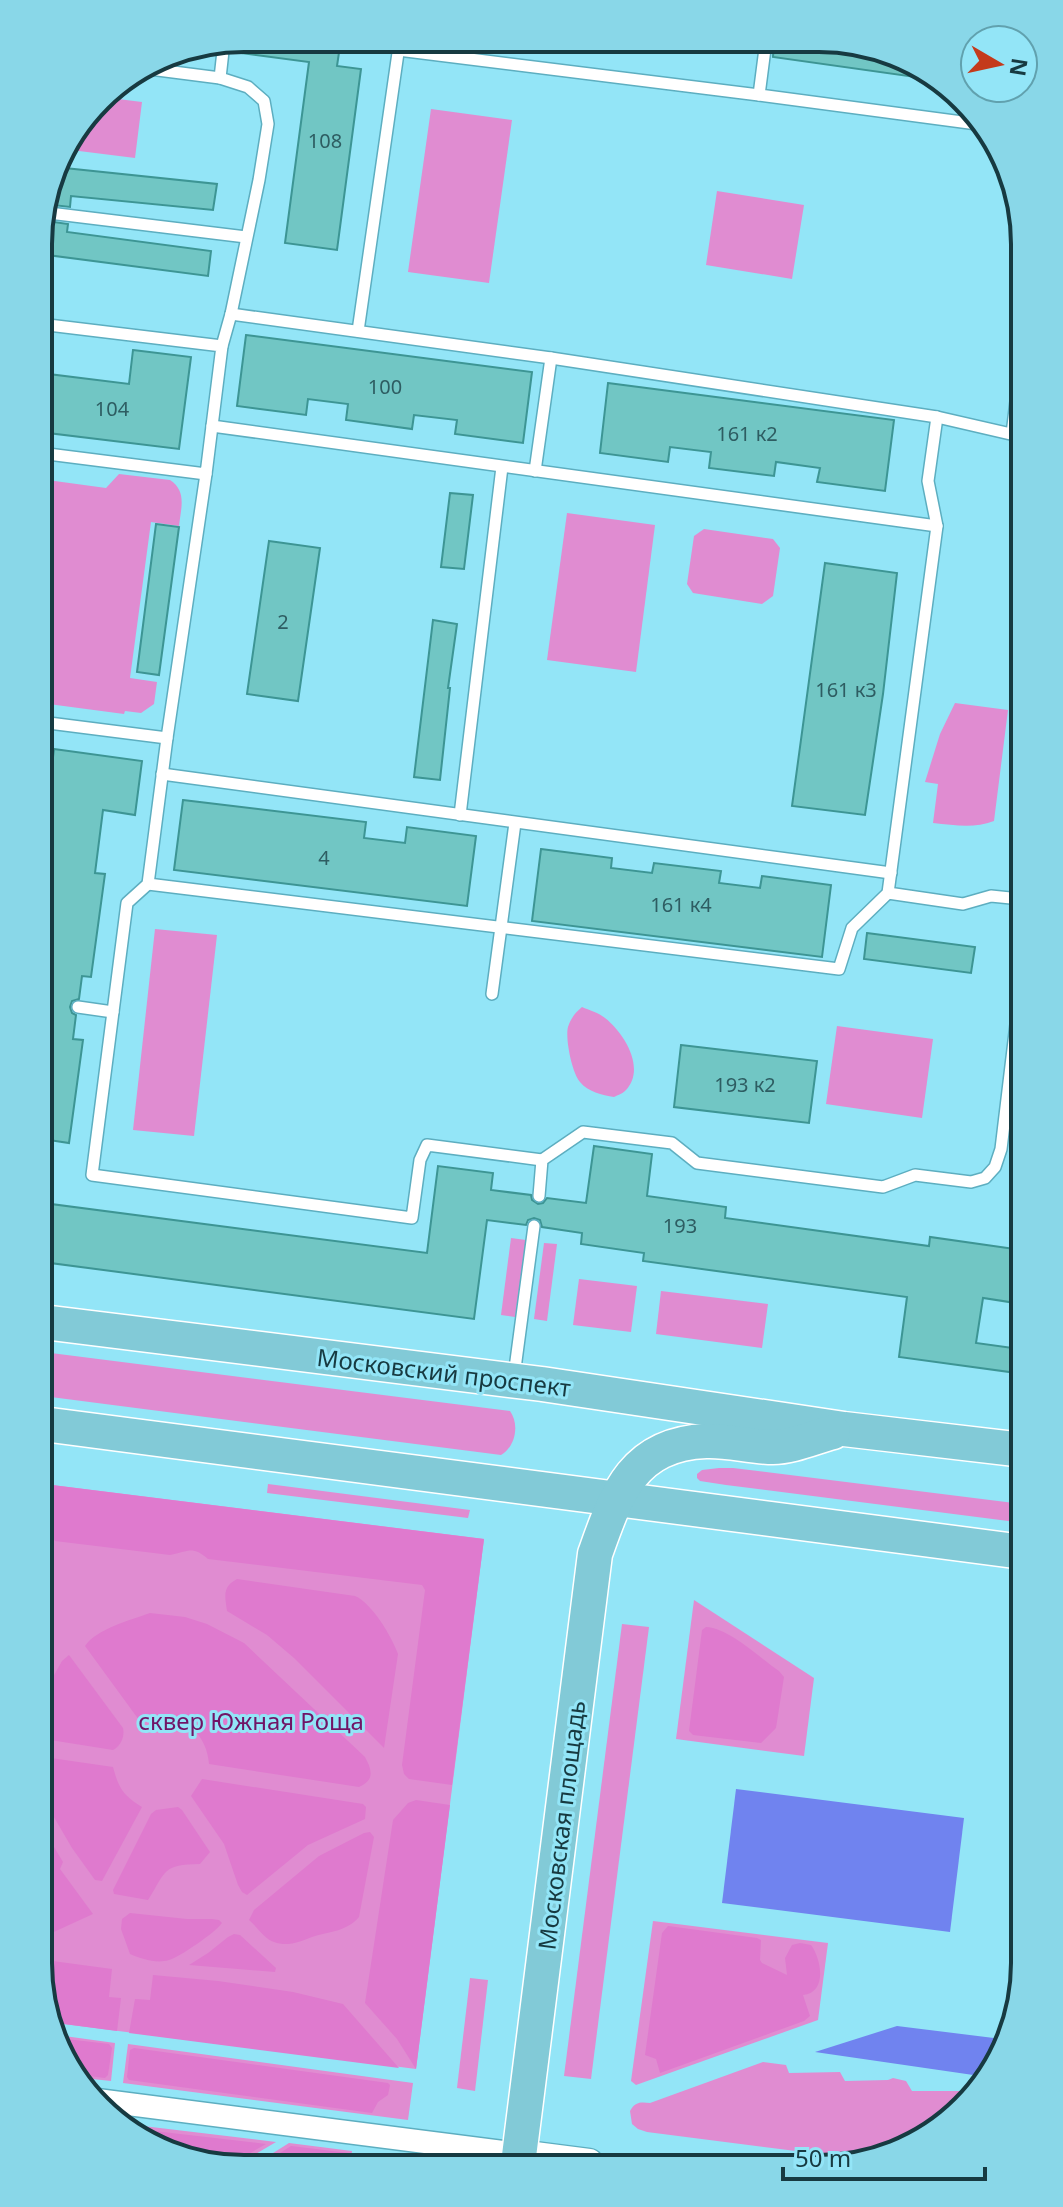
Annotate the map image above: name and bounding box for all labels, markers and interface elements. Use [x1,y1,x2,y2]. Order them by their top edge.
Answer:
north arrow [959,24,1039,104]
text: N [1004,56,1036,78]
house number: 108 [308,127,342,154]
house number: 100 [368,373,402,400]
house number: 104 [95,395,130,422]
house number: 161 к2 [716,420,778,447]
house number: 2 [277,608,289,635]
house number: 161 к3 [815,676,877,703]
house number: 4 [318,844,330,871]
house number: 161 к4 [650,891,712,918]
house number: 193 к2 [714,1071,776,1098]
house number: 193 [663,1212,697,1239]
street label: Московский проспект [315,1340,573,1404]
street label: Московская площадь [529,1698,593,1952]
park label: сквер Южная Роща [138,1704,364,1737]
scale bar [783,2131,985,2181]
text: 50 m [795,2141,851,2174]

